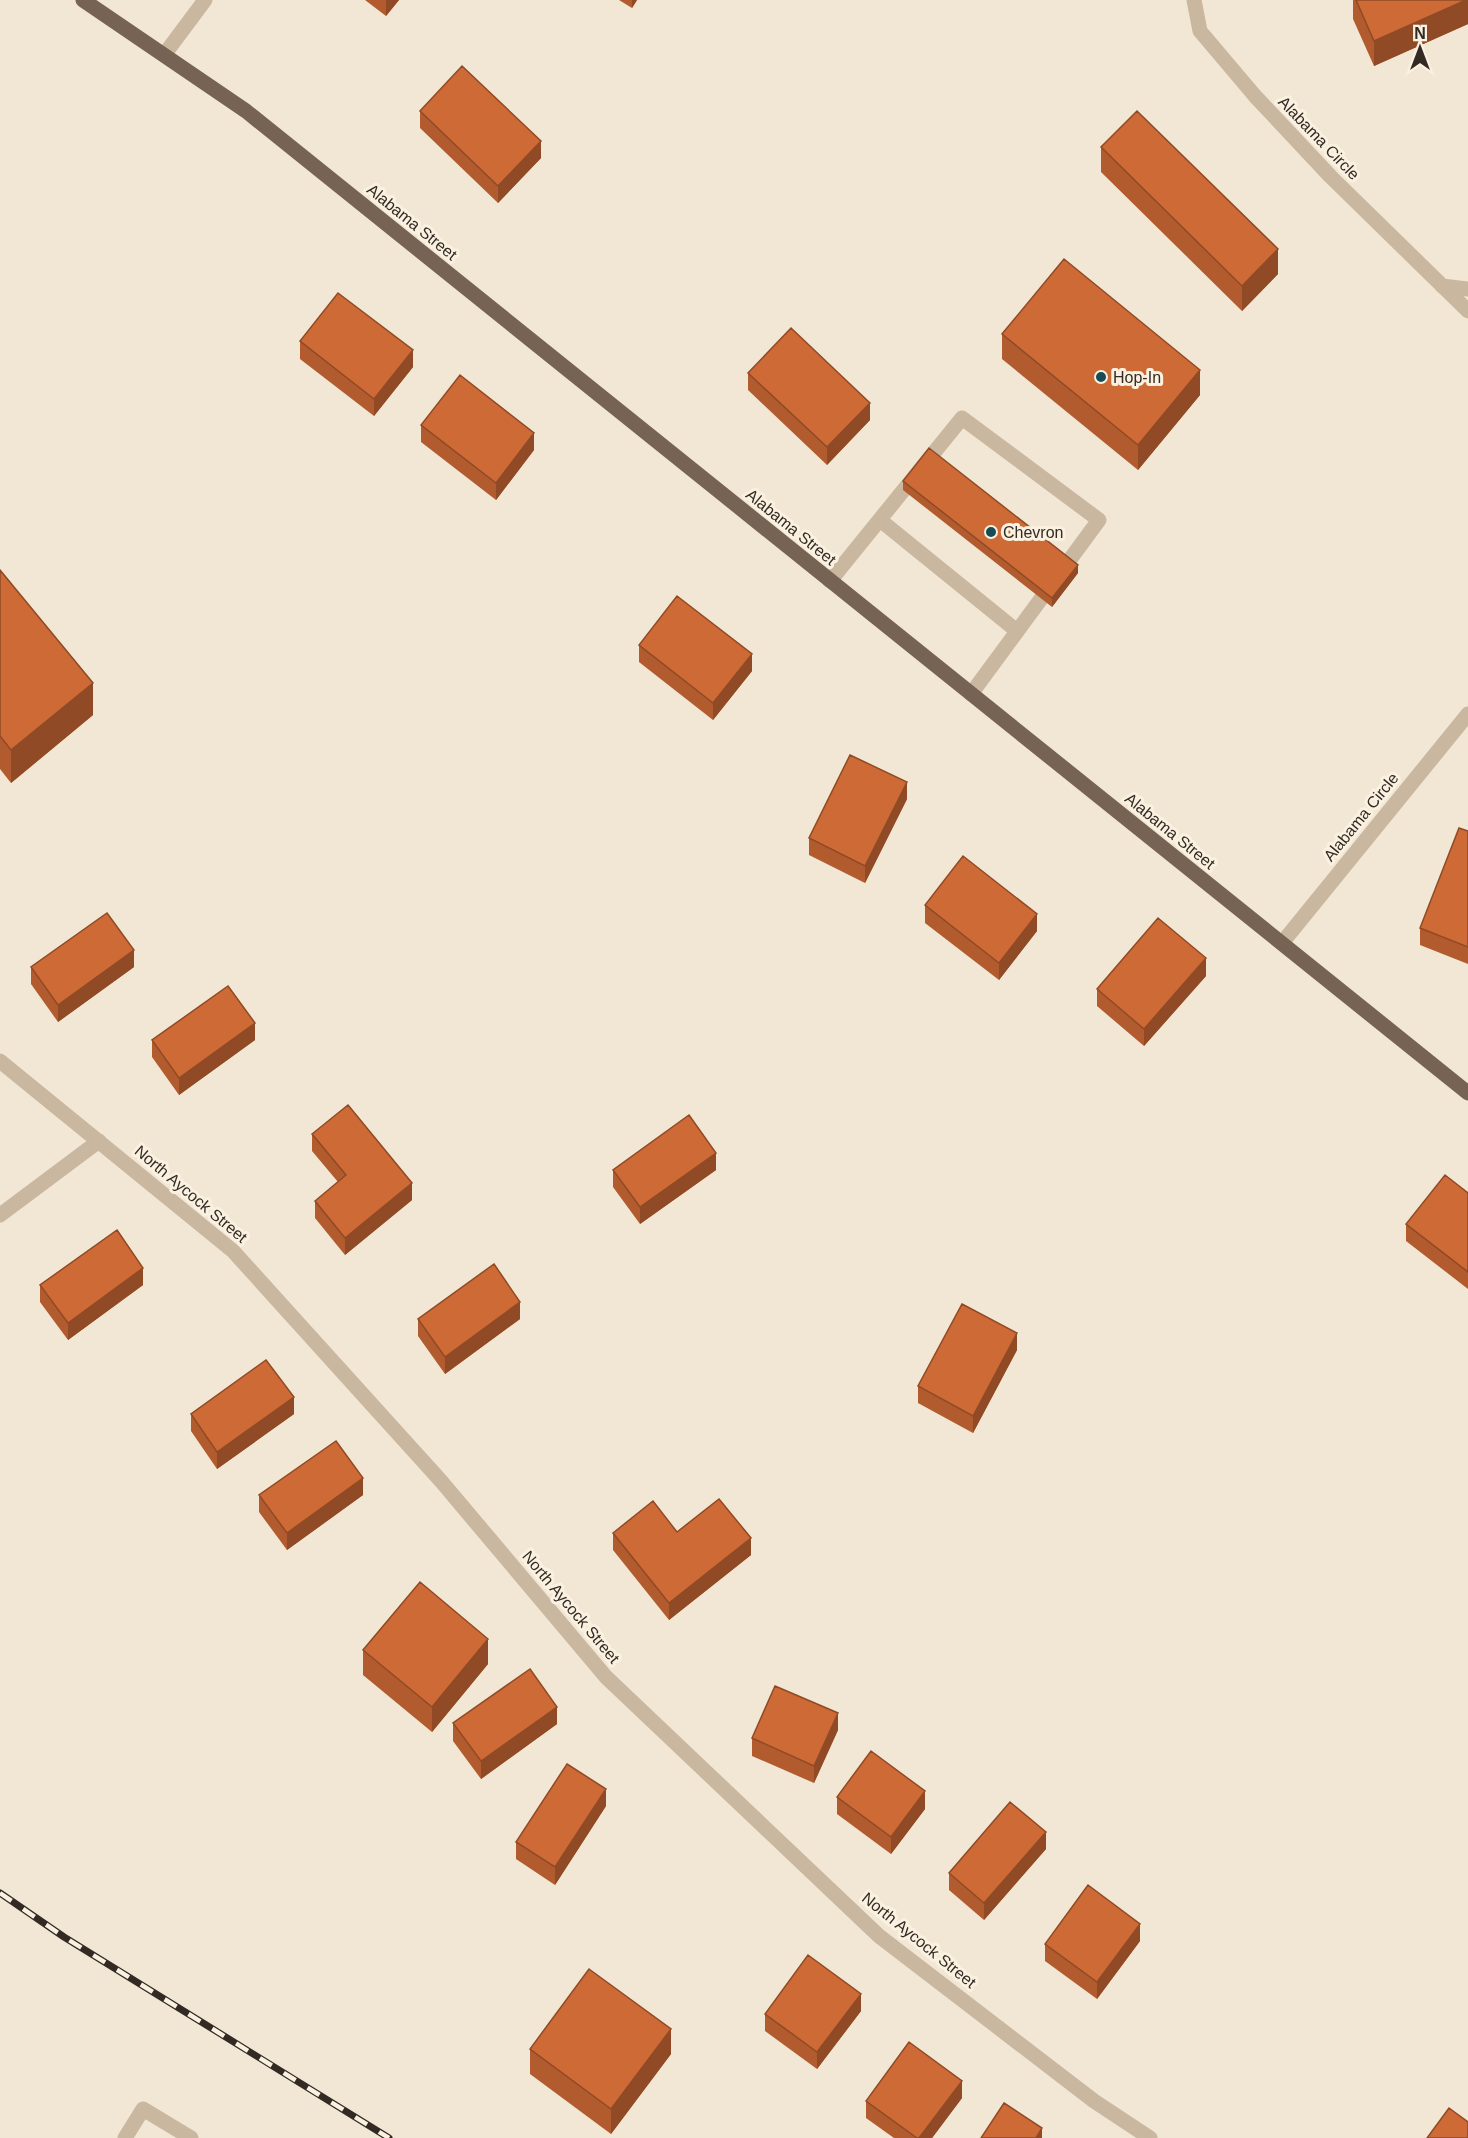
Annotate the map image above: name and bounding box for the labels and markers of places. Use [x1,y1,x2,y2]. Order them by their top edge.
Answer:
place label: Hop-In [1113,369,1161,386]
marker: Hop-In [1094,370,1108,384]
place label: Chevron [1003,524,1063,541]
marker: Chevron [984,525,998,539]

